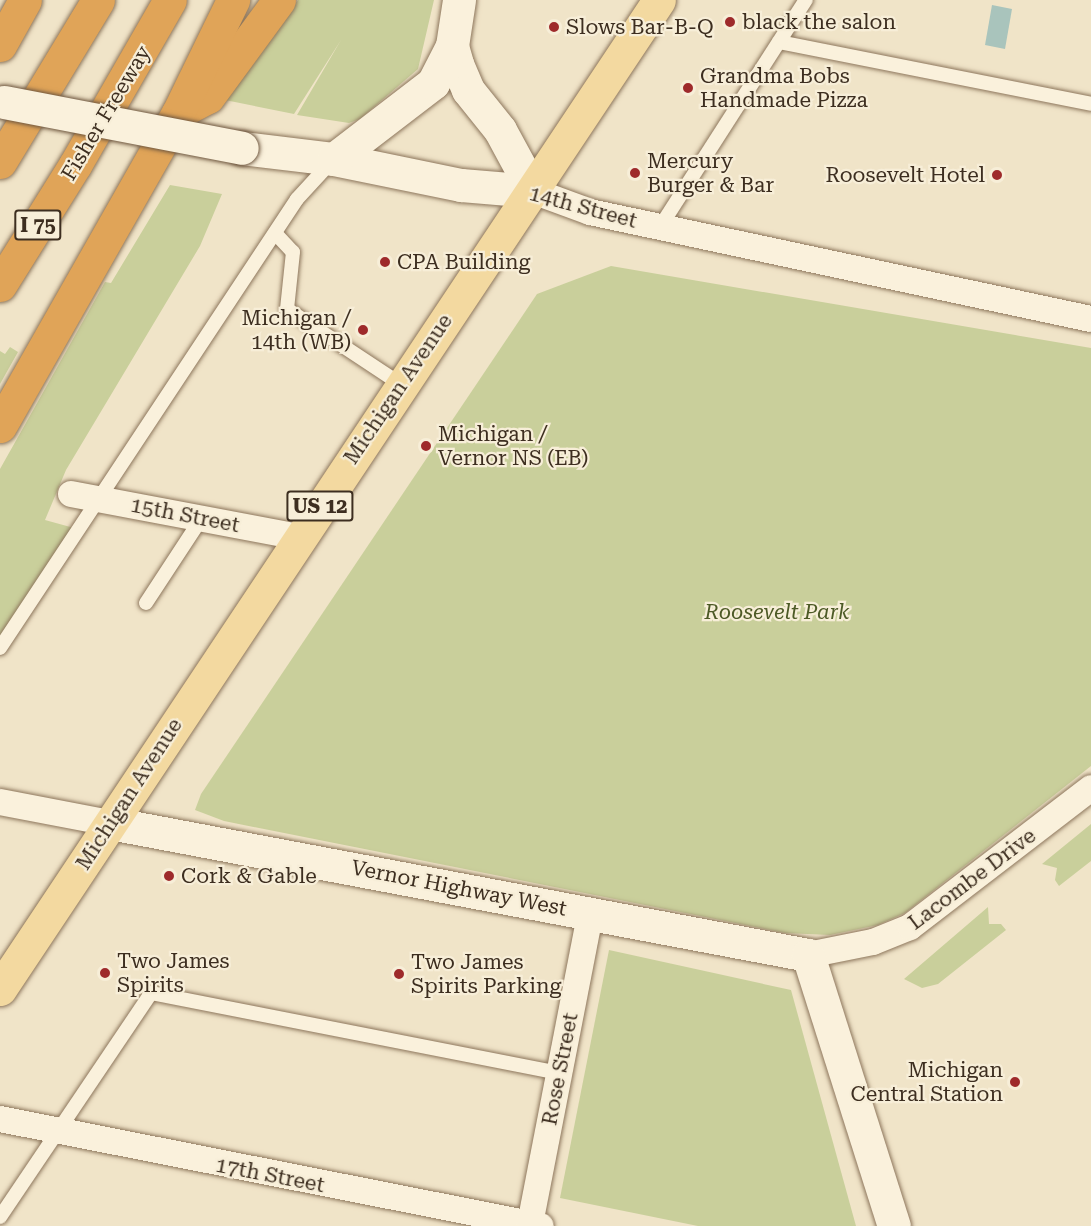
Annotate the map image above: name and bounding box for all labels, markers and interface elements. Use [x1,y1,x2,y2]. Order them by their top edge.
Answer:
place label: black the salon [742,9,896,35]
place label: Slows Bar-B-Q [566,14,714,40]
marker: black the salon [723,15,737,29]
marker: Slows Bar-B-Q [547,20,561,34]
street label: Fisher Freeway [56,41,156,185]
place label: Grandma Bobs Handmade Pizza [700,63,868,113]
marker: Grandma Bobs Handmade Pizza [681,81,695,95]
place label: Mercury Burger & Bar [647,148,774,198]
place label: Roosevelt Hotel [825,162,985,188]
marker: Mercury Burger & Bar [628,166,642,180]
marker: Roosevelt Hotel [990,168,1004,182]
street label: 14th Street [526,181,640,233]
road number: I 75 [14,208,62,242]
place label: CPA Building [397,249,530,275]
marker: CPA Building [378,255,392,269]
place label: Michigan / 14th (WB) [242,305,351,355]
street label: Michigan Avenue [338,309,458,469]
marker: Michigan / 14th (WB) [356,323,370,337]
place label: Michigan / Vernor NS (EB) [438,421,588,471]
marker: Michigan / Vernor NS (EB) [419,439,433,453]
road number: US 12 [286,489,354,523]
street label: 15th Street [128,492,242,538]
park label: Roosevelt Park [705,599,849,625]
street label: Michigan Avenue [71,713,187,875]
street label: Lacombe Drive [903,823,1041,935]
street label: Vernor Highway West [349,855,569,921]
place label: Cork & Gable [181,863,317,889]
marker: Cork & Gable [162,869,176,883]
place label: Two James Spirits [117,948,230,998]
place label: Two James Spirits Parking [411,949,561,999]
marker: Two James Spirits [98,966,112,980]
marker: Two James Spirits Parking [392,967,406,981]
street label: Rose Street [537,1011,583,1127]
place label: Michigan Central Station [850,1057,1003,1107]
marker: Michigan Central Station [1008,1075,1022,1089]
street label: 17th Street [213,1152,327,1198]

